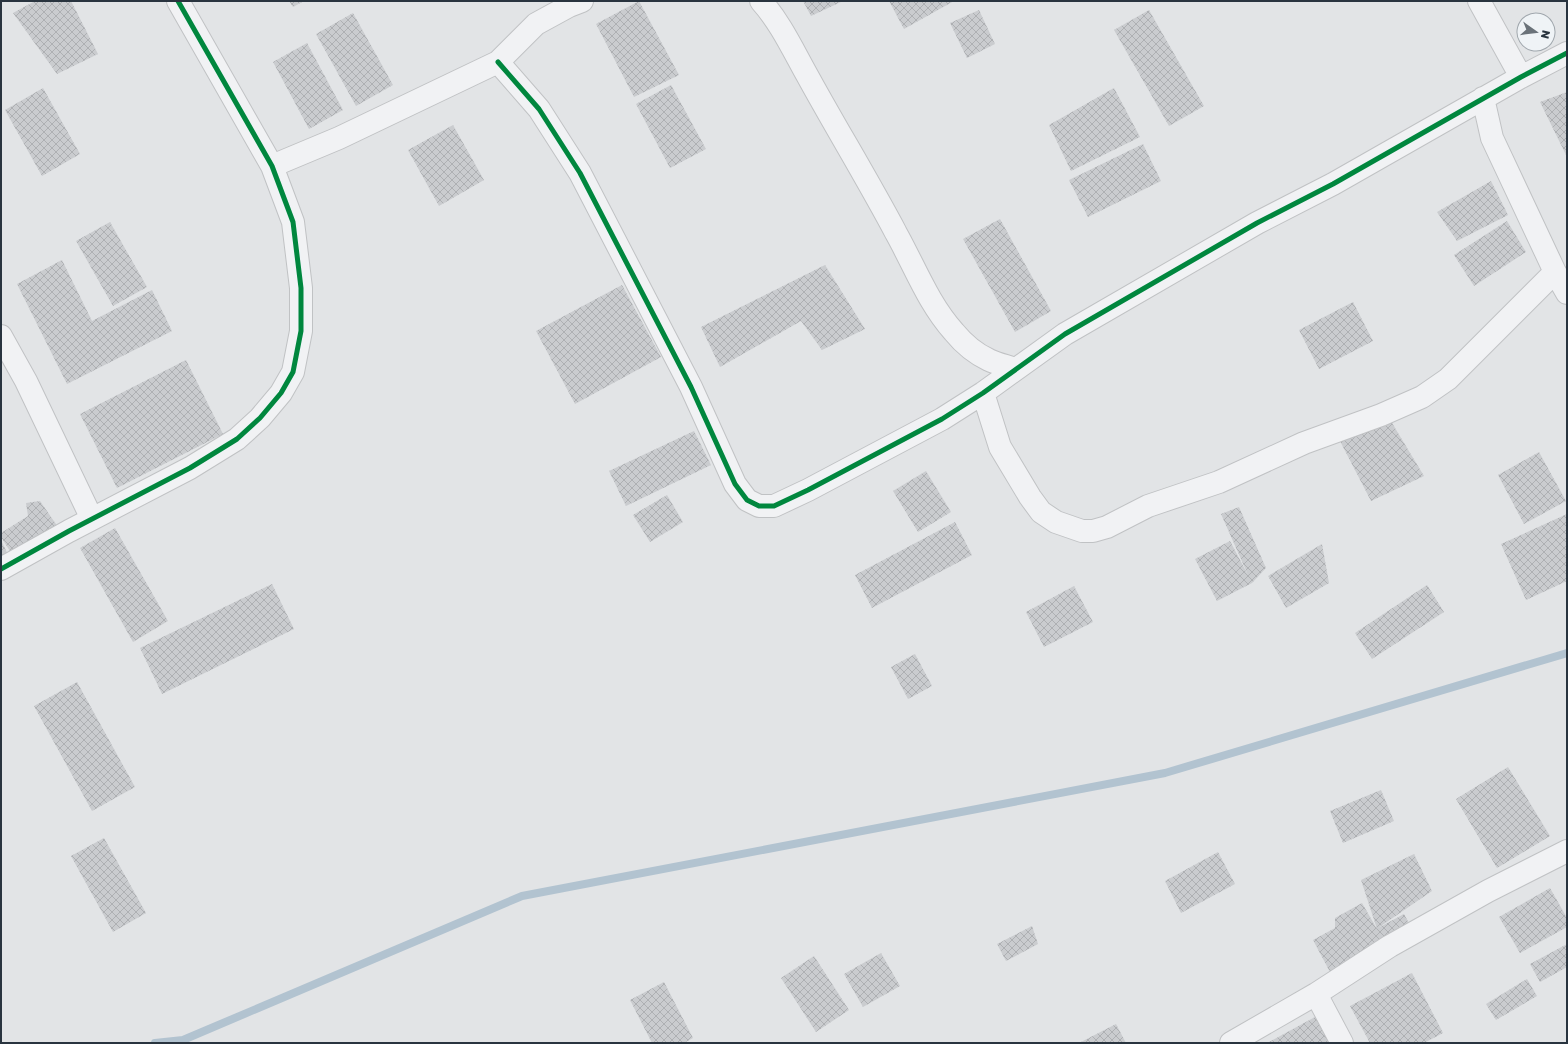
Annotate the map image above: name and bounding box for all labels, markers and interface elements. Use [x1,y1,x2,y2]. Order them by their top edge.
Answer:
north arrow [1516,12,1556,52]
text: N [1539,29,1554,40]

